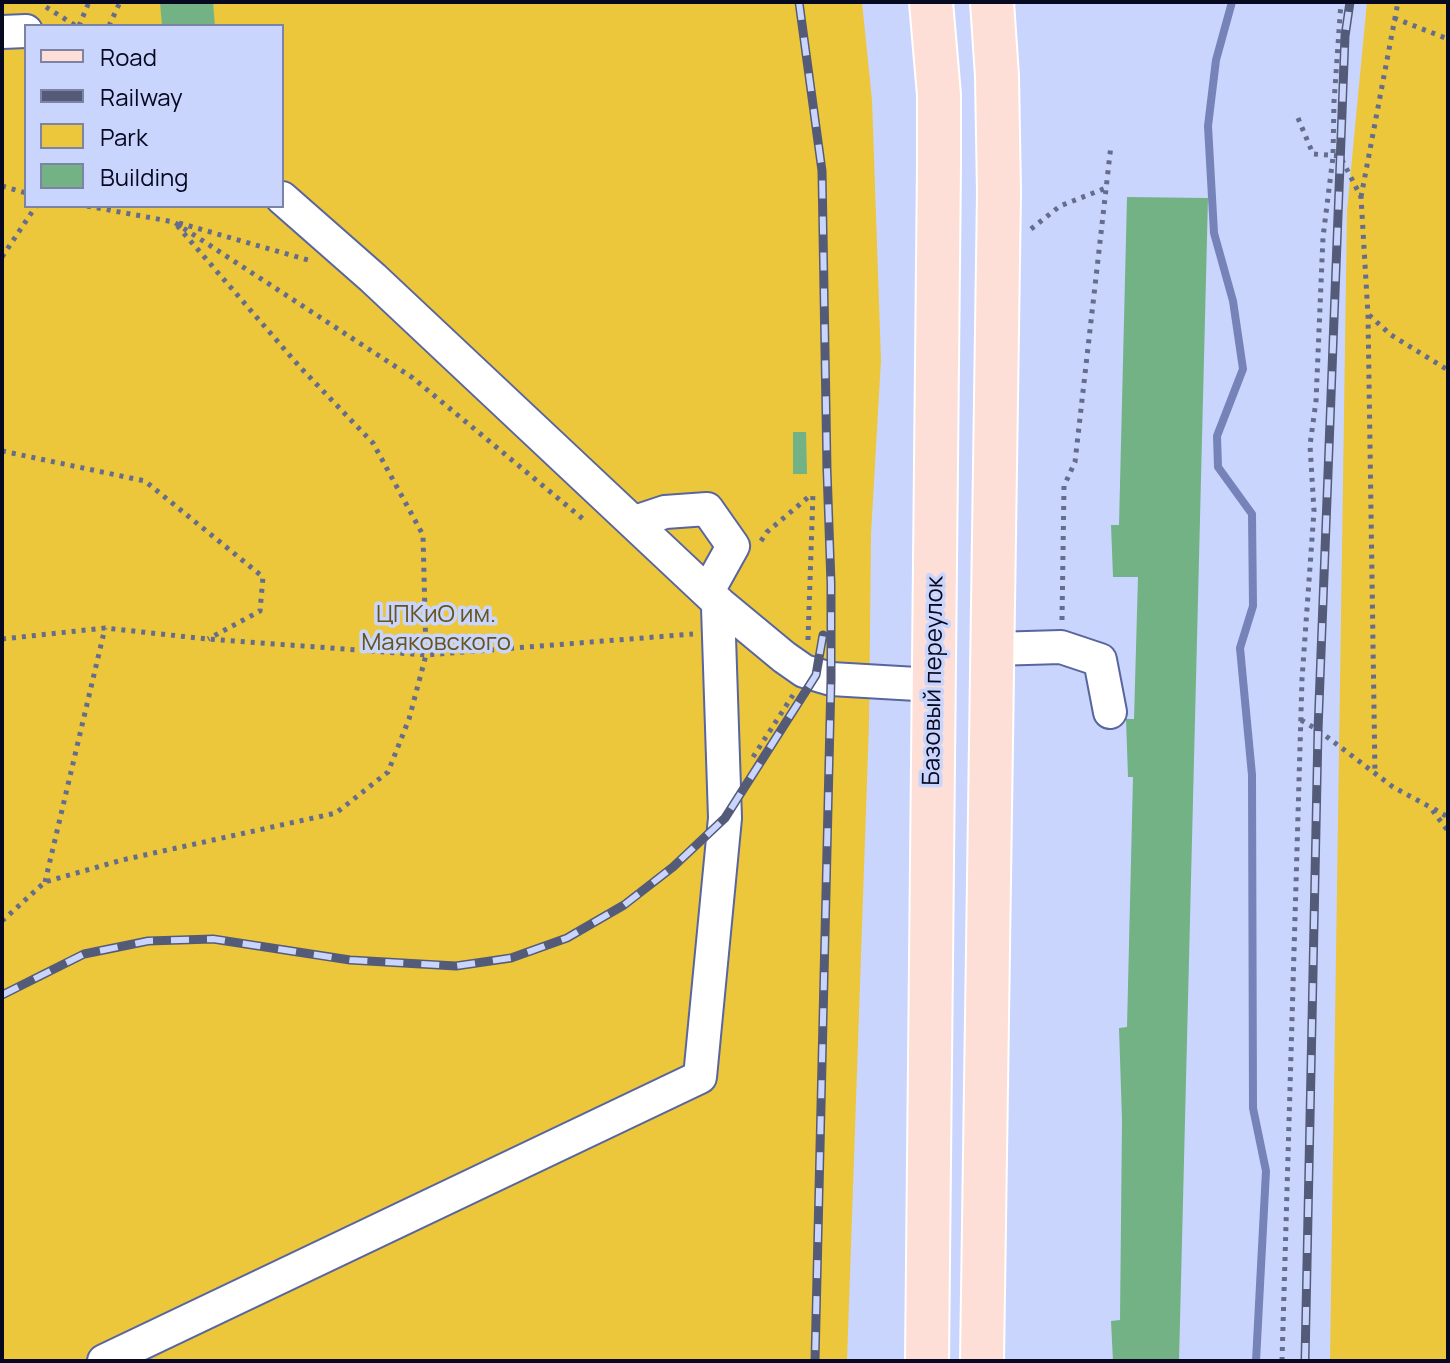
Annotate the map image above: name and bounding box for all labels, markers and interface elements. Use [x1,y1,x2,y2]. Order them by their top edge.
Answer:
legend [24,24,284,208]
text: Road [100,40,157,73]
text: Railway [100,80,183,113]
text: Park [100,120,148,153]
text: Building [100,160,188,193]
street label: Базовый переулок [918,576,950,786]
park label: ЦПКиО им. Маяковского [361,601,511,657]

